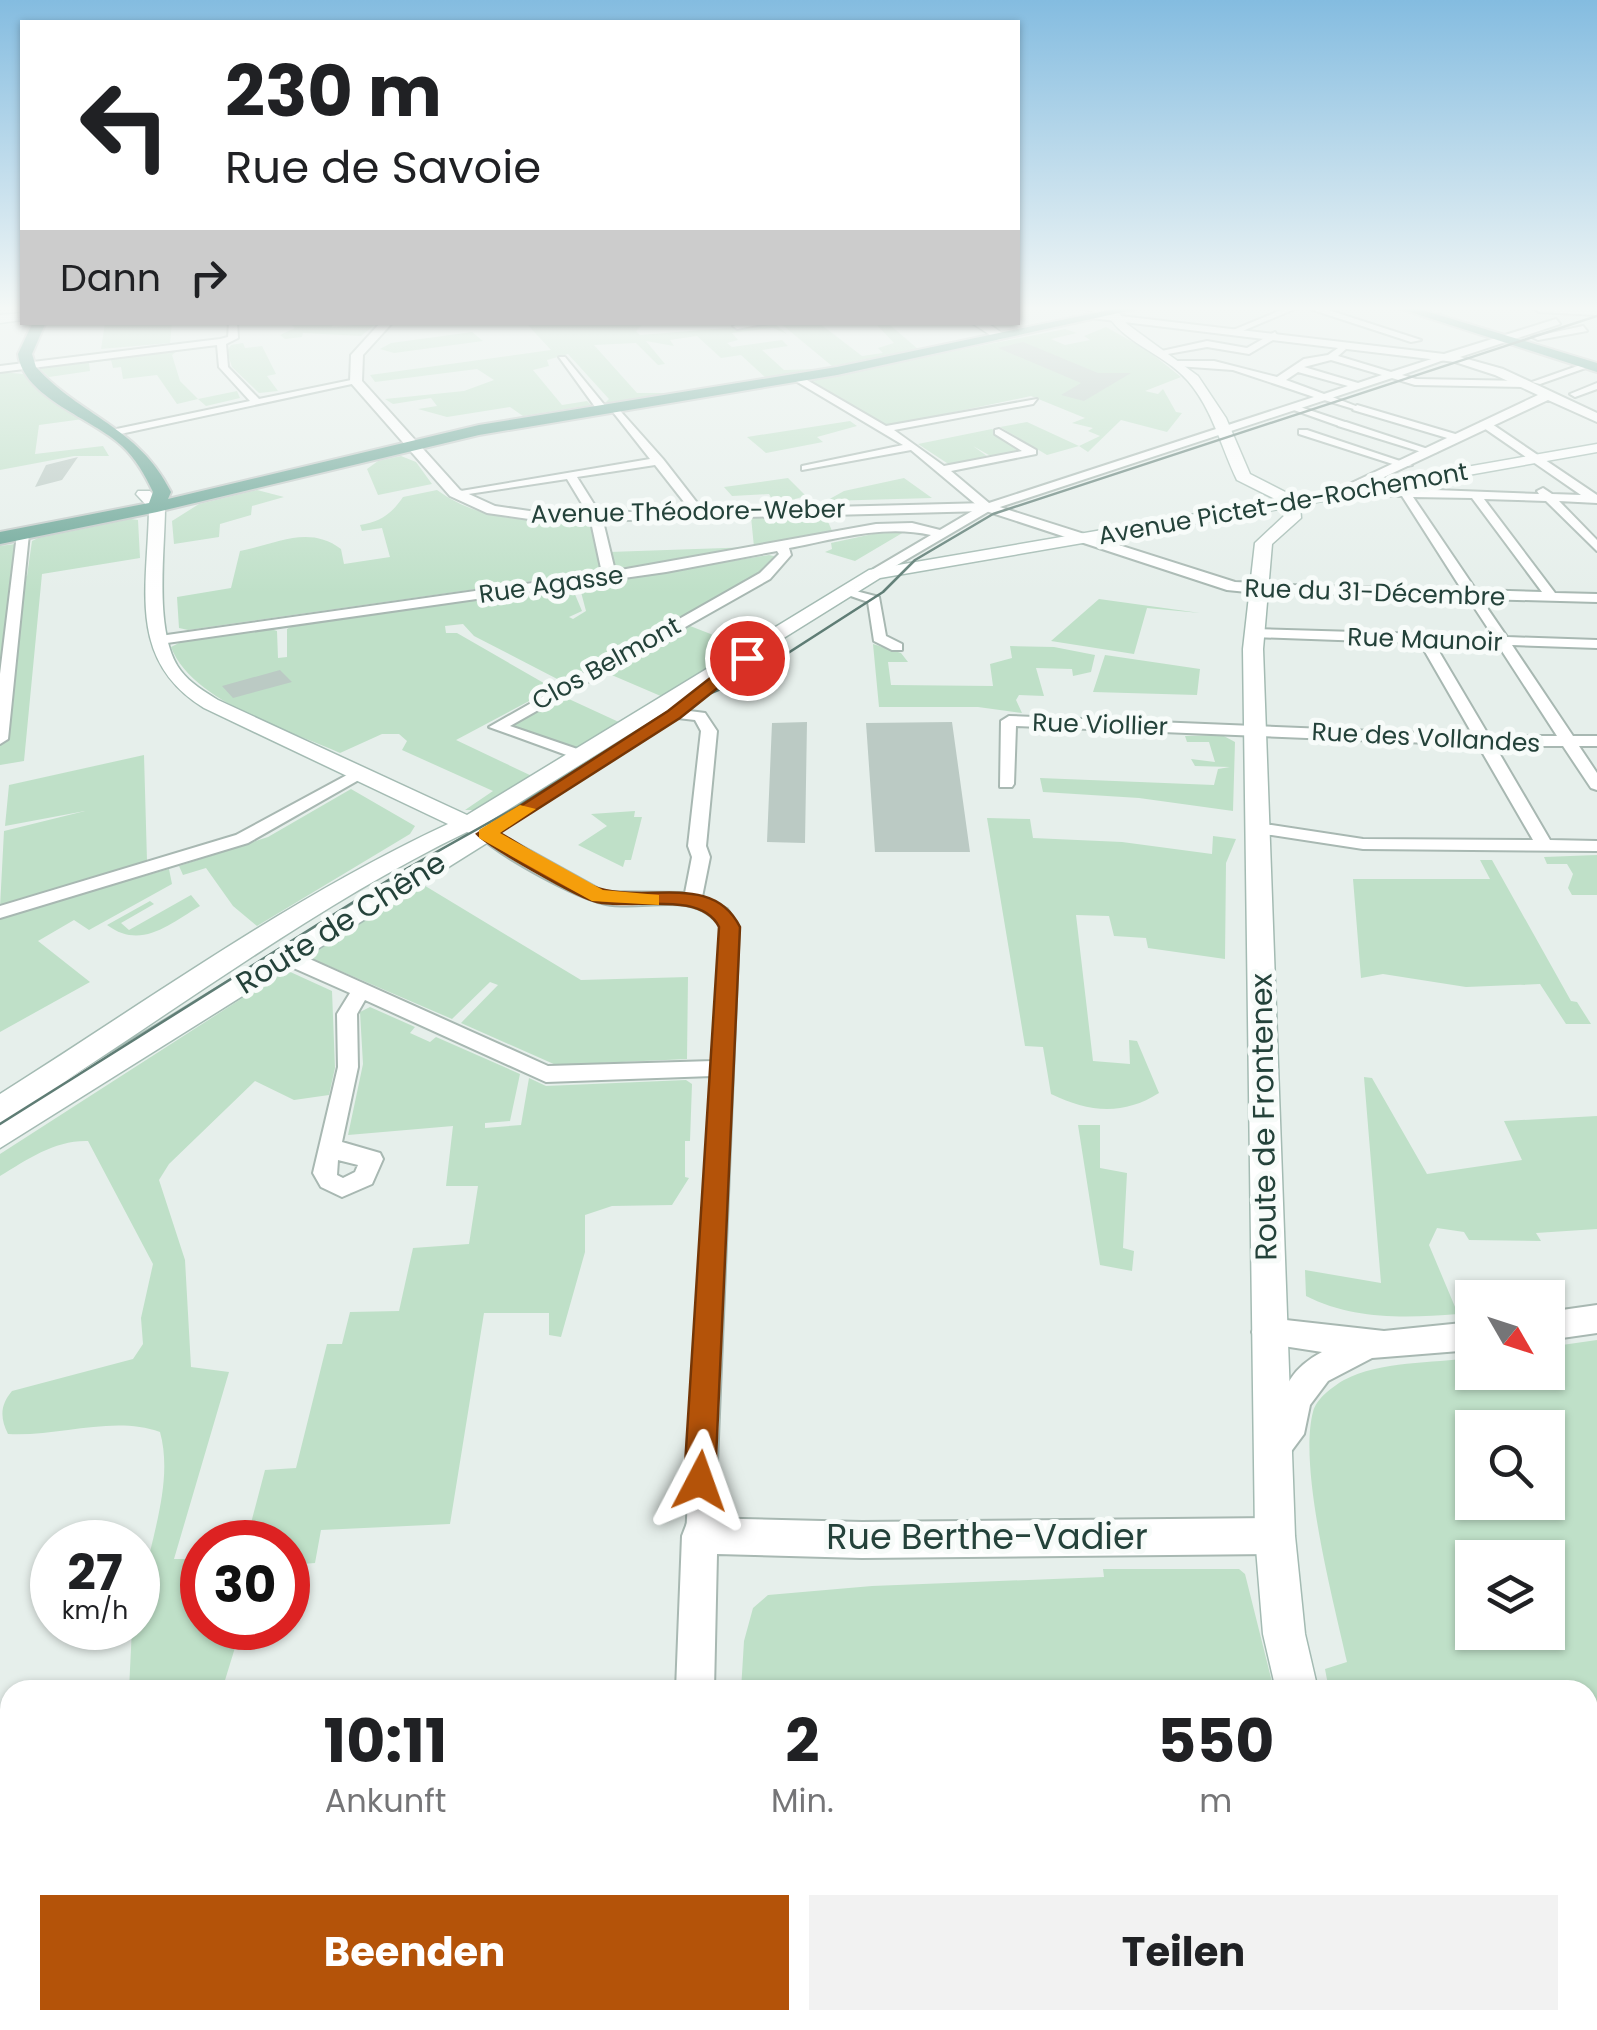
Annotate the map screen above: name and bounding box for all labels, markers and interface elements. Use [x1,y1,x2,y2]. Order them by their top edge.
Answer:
text: 230 m [225,42,442,141]
icon: left [60,60,190,190]
text: Rue de Savoie [225,136,541,199]
icon: right [181,250,236,305]
text: Dann [60,251,161,304]
street label: Avenue Pictet-de-Rochemont [1096,454,1471,553]
street label: Avenue Théodore-Weber [530,491,846,532]
street label: Rue Agasse [477,557,626,612]
street label: Rue du 31-Décembre [1244,570,1506,615]
street label: Clos Belmont [526,608,687,719]
pin [705,616,790,701]
street label: Rue Maunoir [1347,619,1503,660]
icon: arrive [720,631,775,686]
street label: Rue Viollier [1032,705,1168,744]
street label: Rue des Vollandes [1311,714,1541,761]
street label: Route de Chêne [228,841,454,1004]
street label: Route de Frontenex [1239,973,1288,1261]
north arrow [1455,1280,1565,1390]
map controls [1455,1280,1565,1650]
button: search [1455,1410,1565,1520]
position arrow [648,1429,752,1533]
street label: Rue Berthe-Vadier [826,1512,1148,1561]
speed limit sign: 30 [180,1520,310,1650]
text: 27 [67,1537,123,1608]
button: layers [1455,1540,1565,1650]
text: km/h [62,1593,128,1628]
text: 10:11 [324,1699,447,1783]
text: 2 [785,1699,819,1783]
text: 550 [1157,1699,1274,1783]
text: Ankunft [325,1778,446,1823]
text: Min. [771,1778,834,1823]
text: m [1199,1778,1232,1823]
button: Beenden [40,1895,789,2010]
button: Teilen [809,1895,1558,2010]

